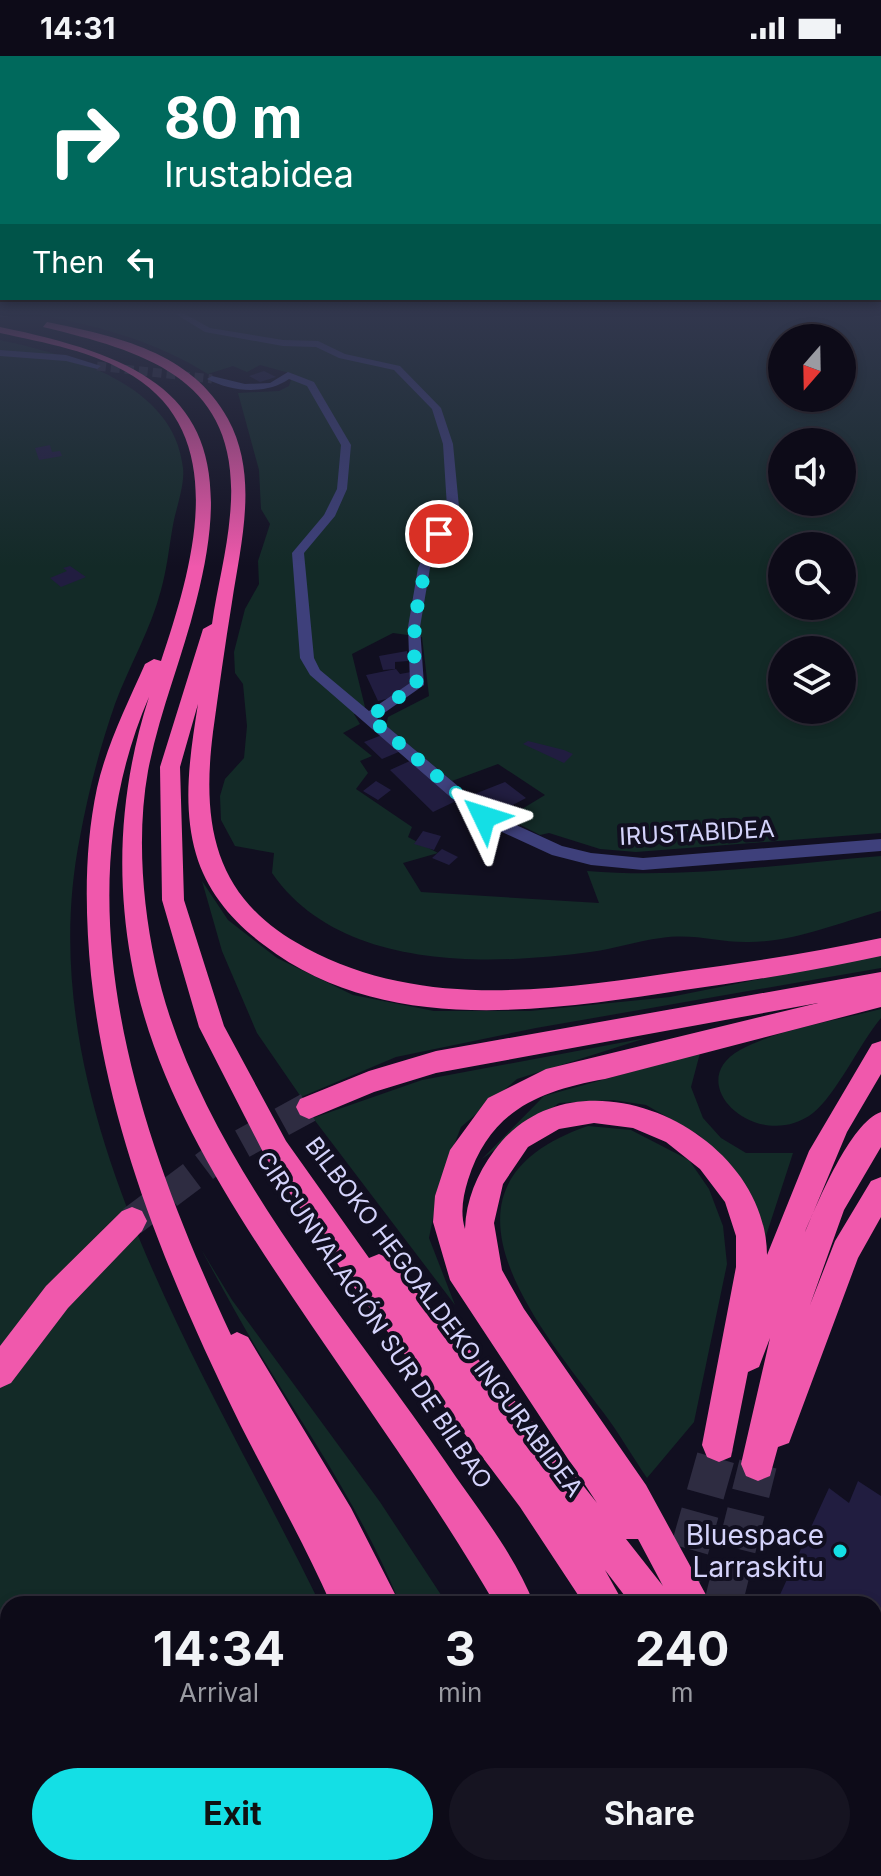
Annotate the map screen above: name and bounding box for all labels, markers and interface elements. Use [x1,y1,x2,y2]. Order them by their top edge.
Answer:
text: 14:31 [40,10,116,46]
text: 80 m [164,84,303,152]
icon: right [32,88,136,192]
text: Irustabidea [164,152,354,196]
icon: left [120,240,164,284]
text: Then [32,244,104,280]
north arrow [768,324,856,412]
map controls [768,324,856,724]
button: sound [768,428,856,516]
pin [405,500,473,568]
icon: arrive [417,512,461,556]
button: search [768,532,856,620]
button: layers [768,636,856,724]
position arrow [442,775,526,859]
street label: IRUSTABIDEA [619,814,775,851]
street label: BILBOKO HEGOALDEKO INGURABIDEA [300,1131,589,1502]
street label: CIRCUNVALACIÓN SUR DE BILBAO [250,1146,498,1494]
place label: Bluespace Larraskitu [686,1518,824,1584]
marker: Bluespace Larraskitu [831,1542,849,1560]
text: 14:34 [153,1619,285,1678]
text: 3 [445,1619,476,1678]
text: 240 [635,1619,729,1678]
text: Arrival [179,1677,259,1708]
text: min [438,1677,482,1708]
text: m [671,1677,694,1708]
button: Exit [32,1768,433,1860]
button: Share [449,1768,850,1860]

